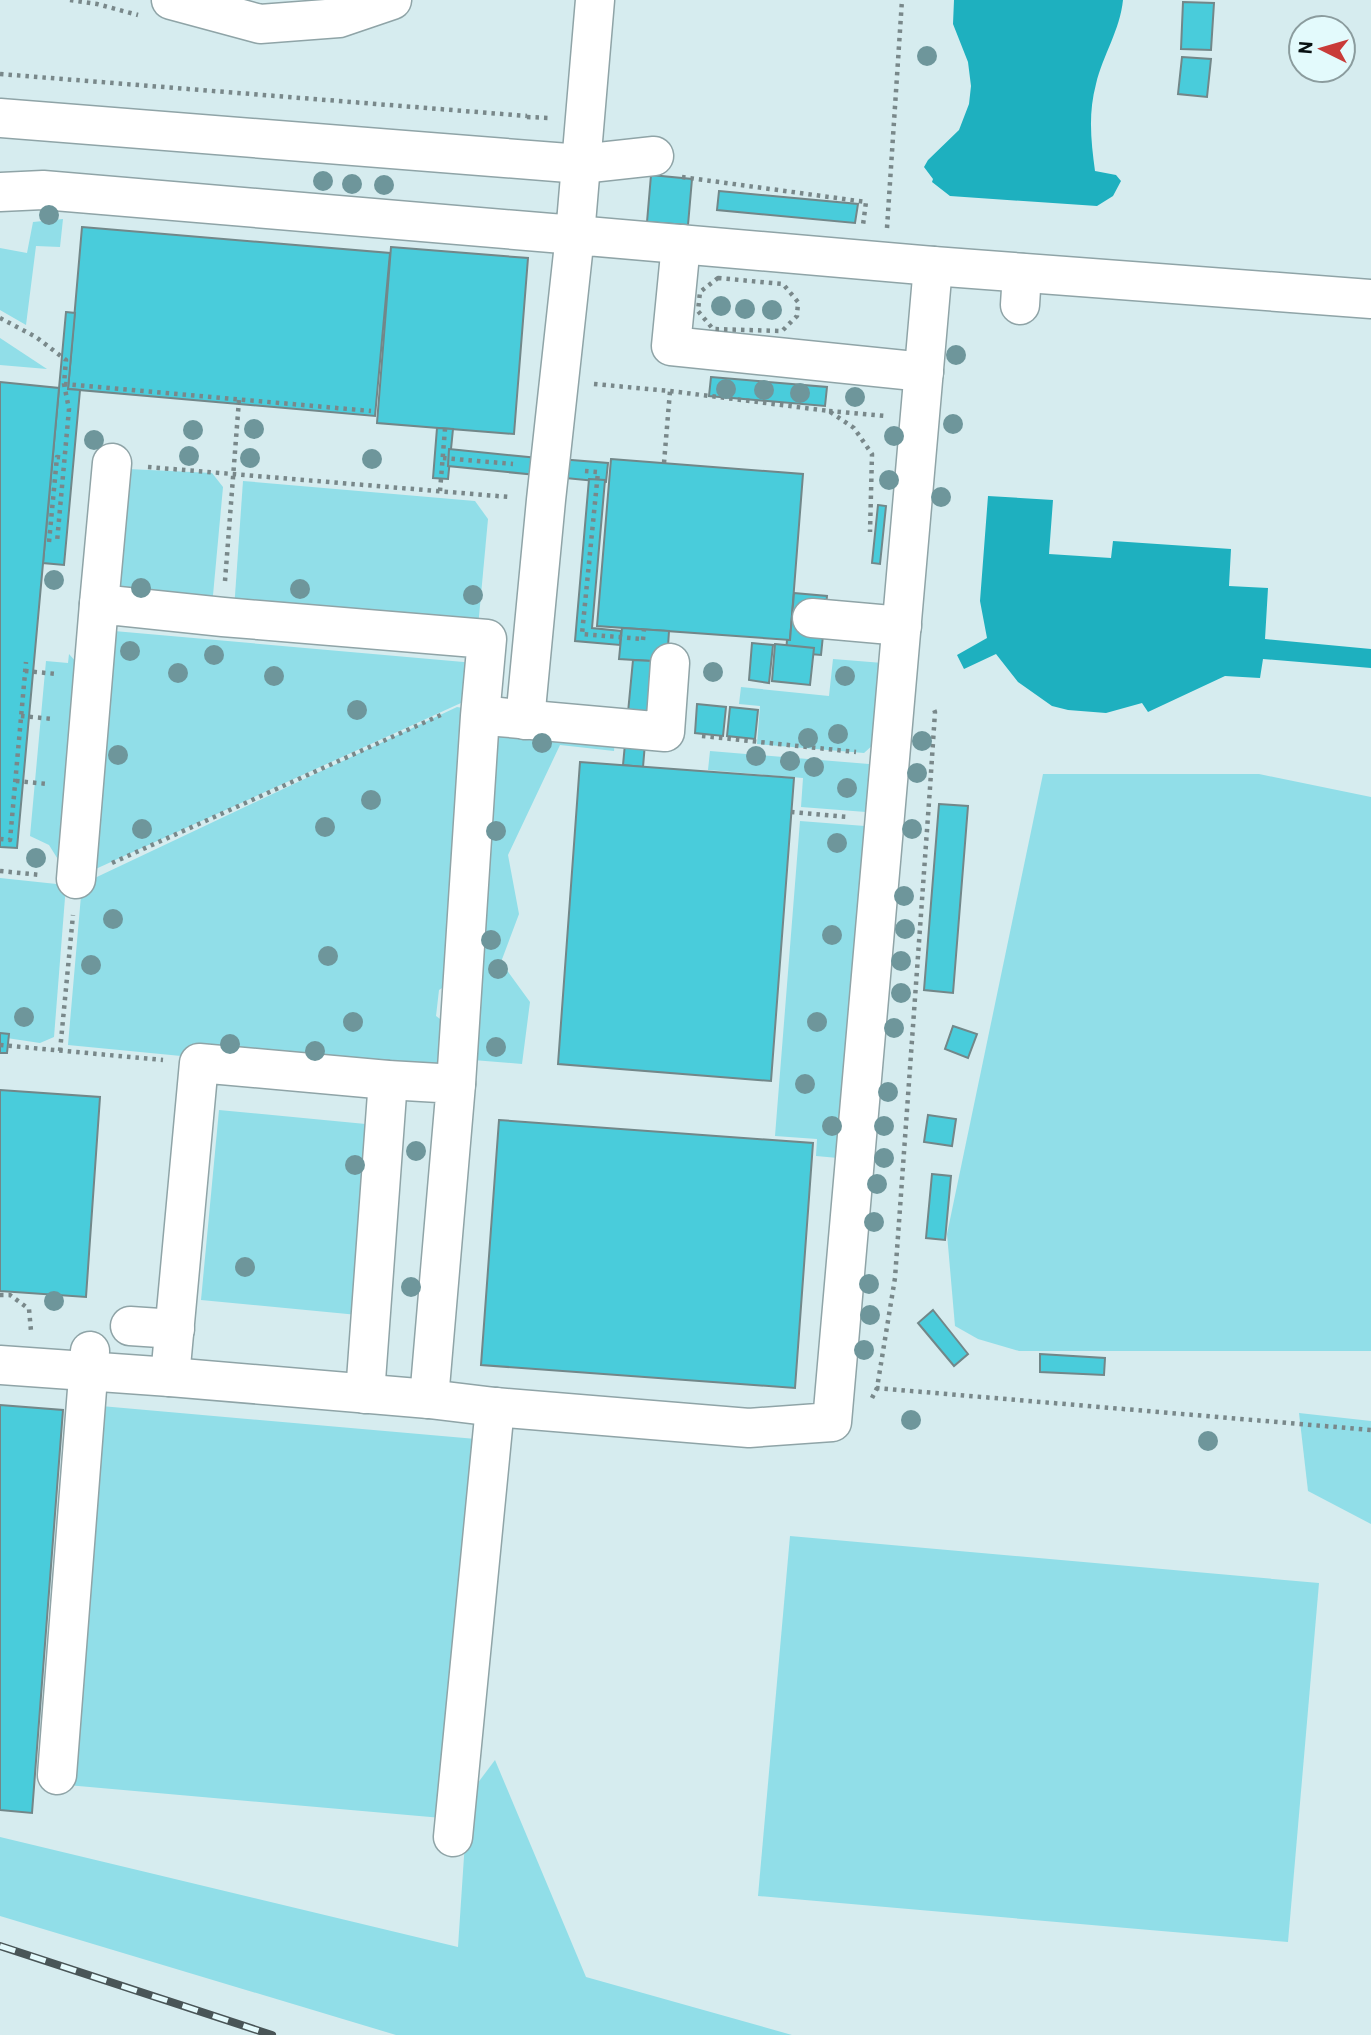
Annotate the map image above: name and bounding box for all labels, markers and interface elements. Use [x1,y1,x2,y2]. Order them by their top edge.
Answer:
north arrow [1287,14,1357,84]
text: N [1293,40,1317,55]

